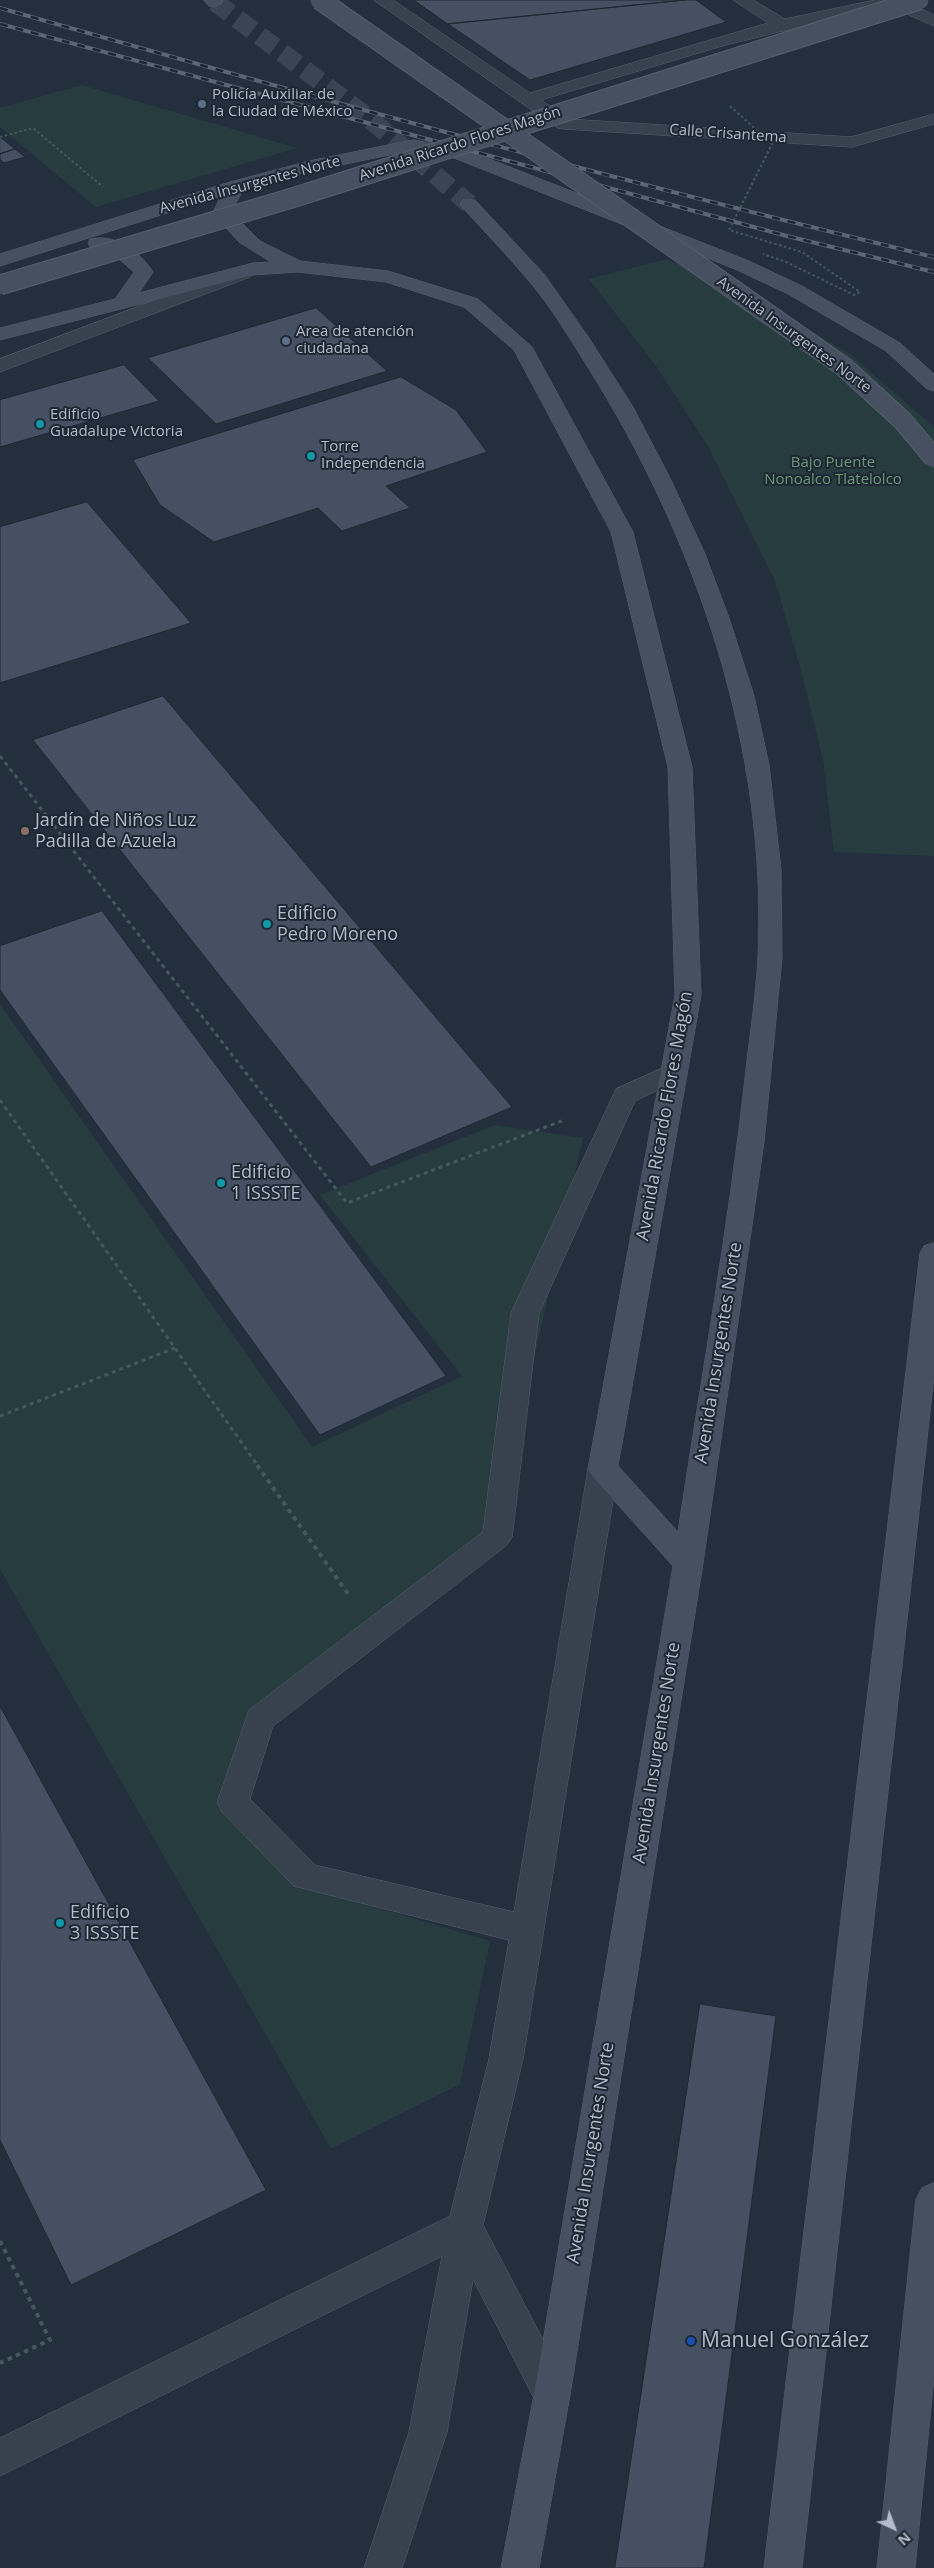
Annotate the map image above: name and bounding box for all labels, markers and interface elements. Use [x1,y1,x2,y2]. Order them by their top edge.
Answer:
place label: Policía Auxiliar de la Ciudad de México [212,86,352,121]
marker: Policía Auxiliar de la Ciudad de México [196,98,208,110]
street label: Avenida Ricardo Flores Magón [357,103,563,185]
street label: Calle Crisantema [669,121,787,147]
street label: Avenida Insurgentes Norte [158,152,342,218]
street label: Avenida Insurgentes Norte [713,273,875,397]
place label: Area de atención ciudadana [296,323,414,358]
marker: Area de atención ciudadana [280,335,292,347]
place label: Edificio Guadalupe Victoria [50,406,183,441]
marker: Edificio Guadalupe Victoria [34,418,46,430]
place label: Torre Independencia [321,438,425,473]
marker: Torre Independencia [305,450,317,462]
park label: Bajo Puente Nonoalco Tlatelolco [764,454,902,489]
place label: Jardín de Niños Luz Padilla de Azuela [35,810,196,852]
marker: Jardín de Niños Luz Padilla de Azuela [19,825,31,837]
place label: Edificio Pedro Moreno [277,903,398,946]
marker: Edificio Pedro Moreno [261,918,273,930]
street label: Avenida Ricardo Flores Magón [632,989,698,1243]
place label: Edificio 1 ISSSTE [231,1162,301,1204]
marker: Edificio 1 ISSSTE [215,1177,227,1189]
street label: Avenida Insurgentes Norte [691,1241,747,1465]
street label: Avenida Insurgentes Norte [629,1641,685,1865]
place label: Edificio 3 ISSSTE [70,1902,140,1945]
marker: Edificio 3 ISSSTE [54,1917,66,1929]
street label: Avenida Insurgentes Norte [563,2041,619,2265]
place label: Manuel González [701,2328,869,2354]
marker: Manuel González [685,2335,697,2347]
north arrow [869,2503,919,2553]
text: N [894,2528,915,2550]

